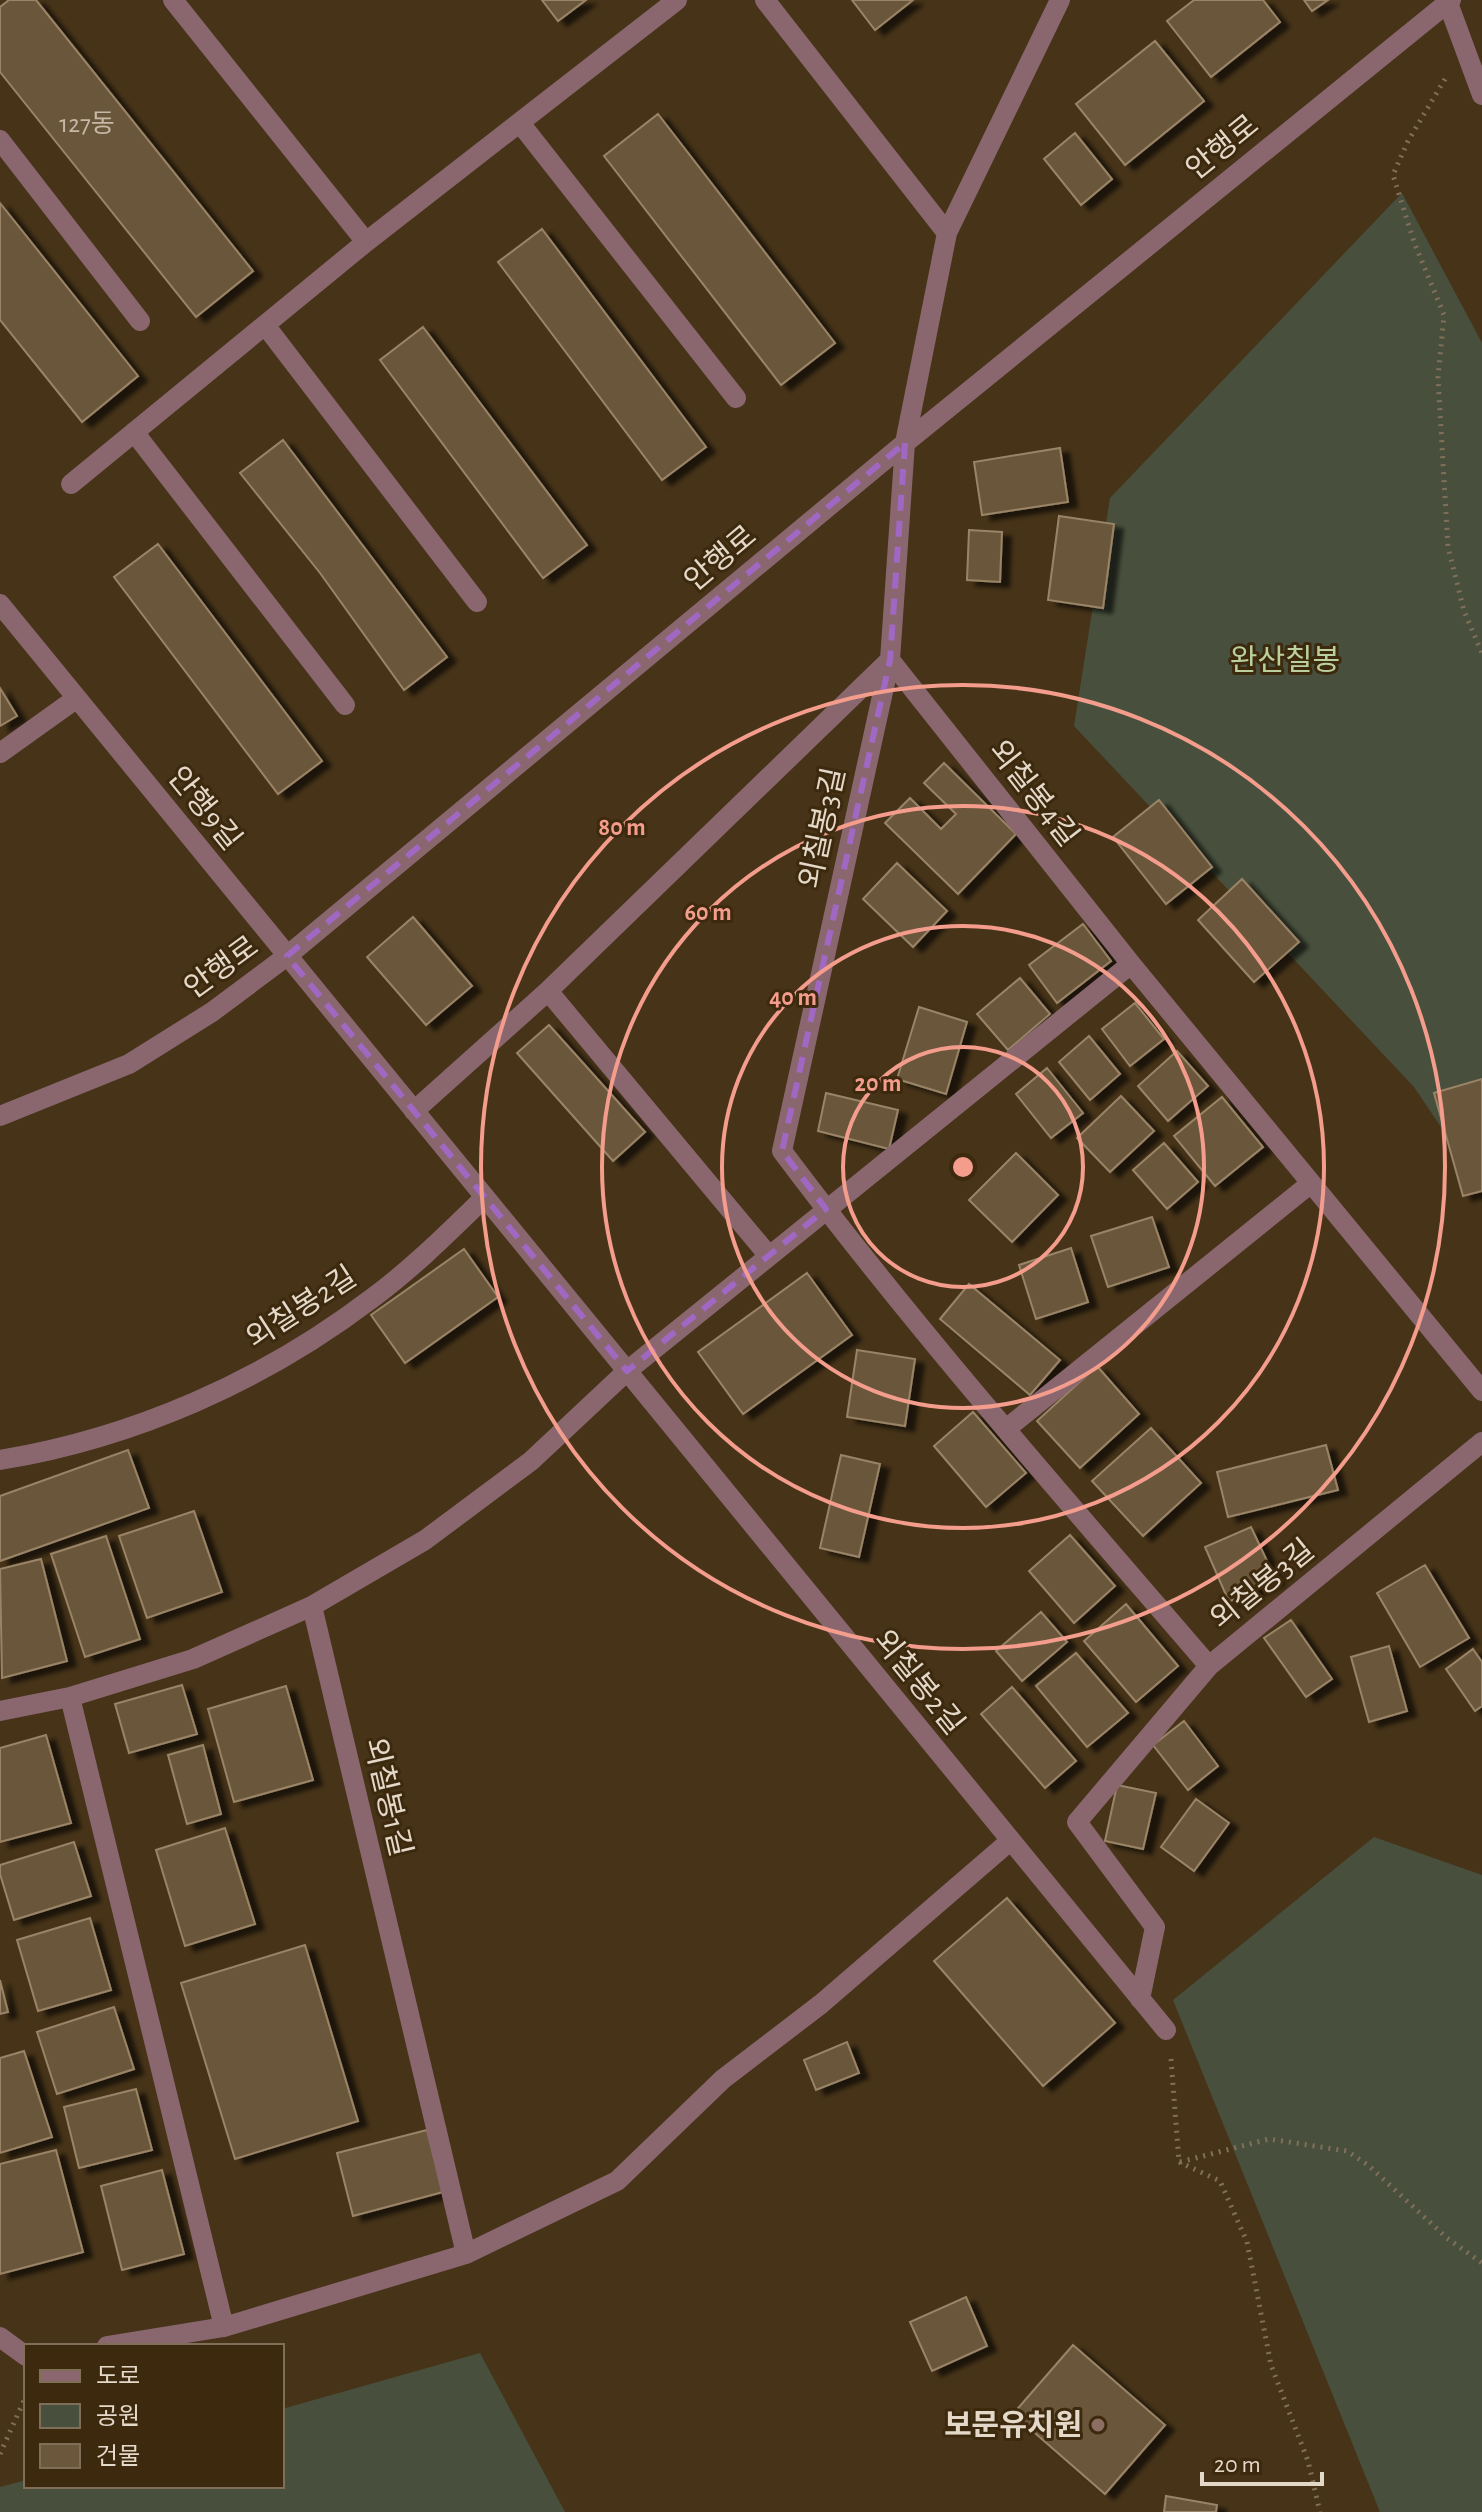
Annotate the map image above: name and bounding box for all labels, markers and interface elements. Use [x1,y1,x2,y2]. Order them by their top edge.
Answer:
street label: 안행로 [1180,109,1264,185]
house number: 127동 [59,111,115,137]
street label: 안행로 [678,519,762,597]
park label: 완산칠봉 [1230,644,1340,676]
street label: 외칠봉4길 [983,734,1085,852]
street label: 안행9길 [162,760,248,856]
street label: 외칠봉3길 [794,765,850,891]
text: 80 m [598,816,646,840]
text: 60 m [684,901,732,925]
street label: 안행로 [178,930,264,1004]
text: 40 m [769,986,817,1010]
text: 20 m [855,1072,901,1096]
centre of rings [949,1153,977,1181]
street label: 외칠봉2길 [240,1260,362,1354]
street label: 외칠봉3길 [1204,1533,1320,1635]
street label: 외칠봉2길 [868,1624,970,1740]
street label: 외칠봉1길 [359,1735,417,1859]
legend [24,2344,284,2488]
text: 도로 [96,2365,140,2389]
text: 공원 [96,2404,140,2429]
place label: 보문유치원 [944,2409,1082,2441]
marker: 보문유치원 [1089,2416,1107,2434]
scale bar [1202,2436,1322,2486]
text: 건물 [96,2444,140,2469]
text: 20 m [1214,2453,1261,2477]

